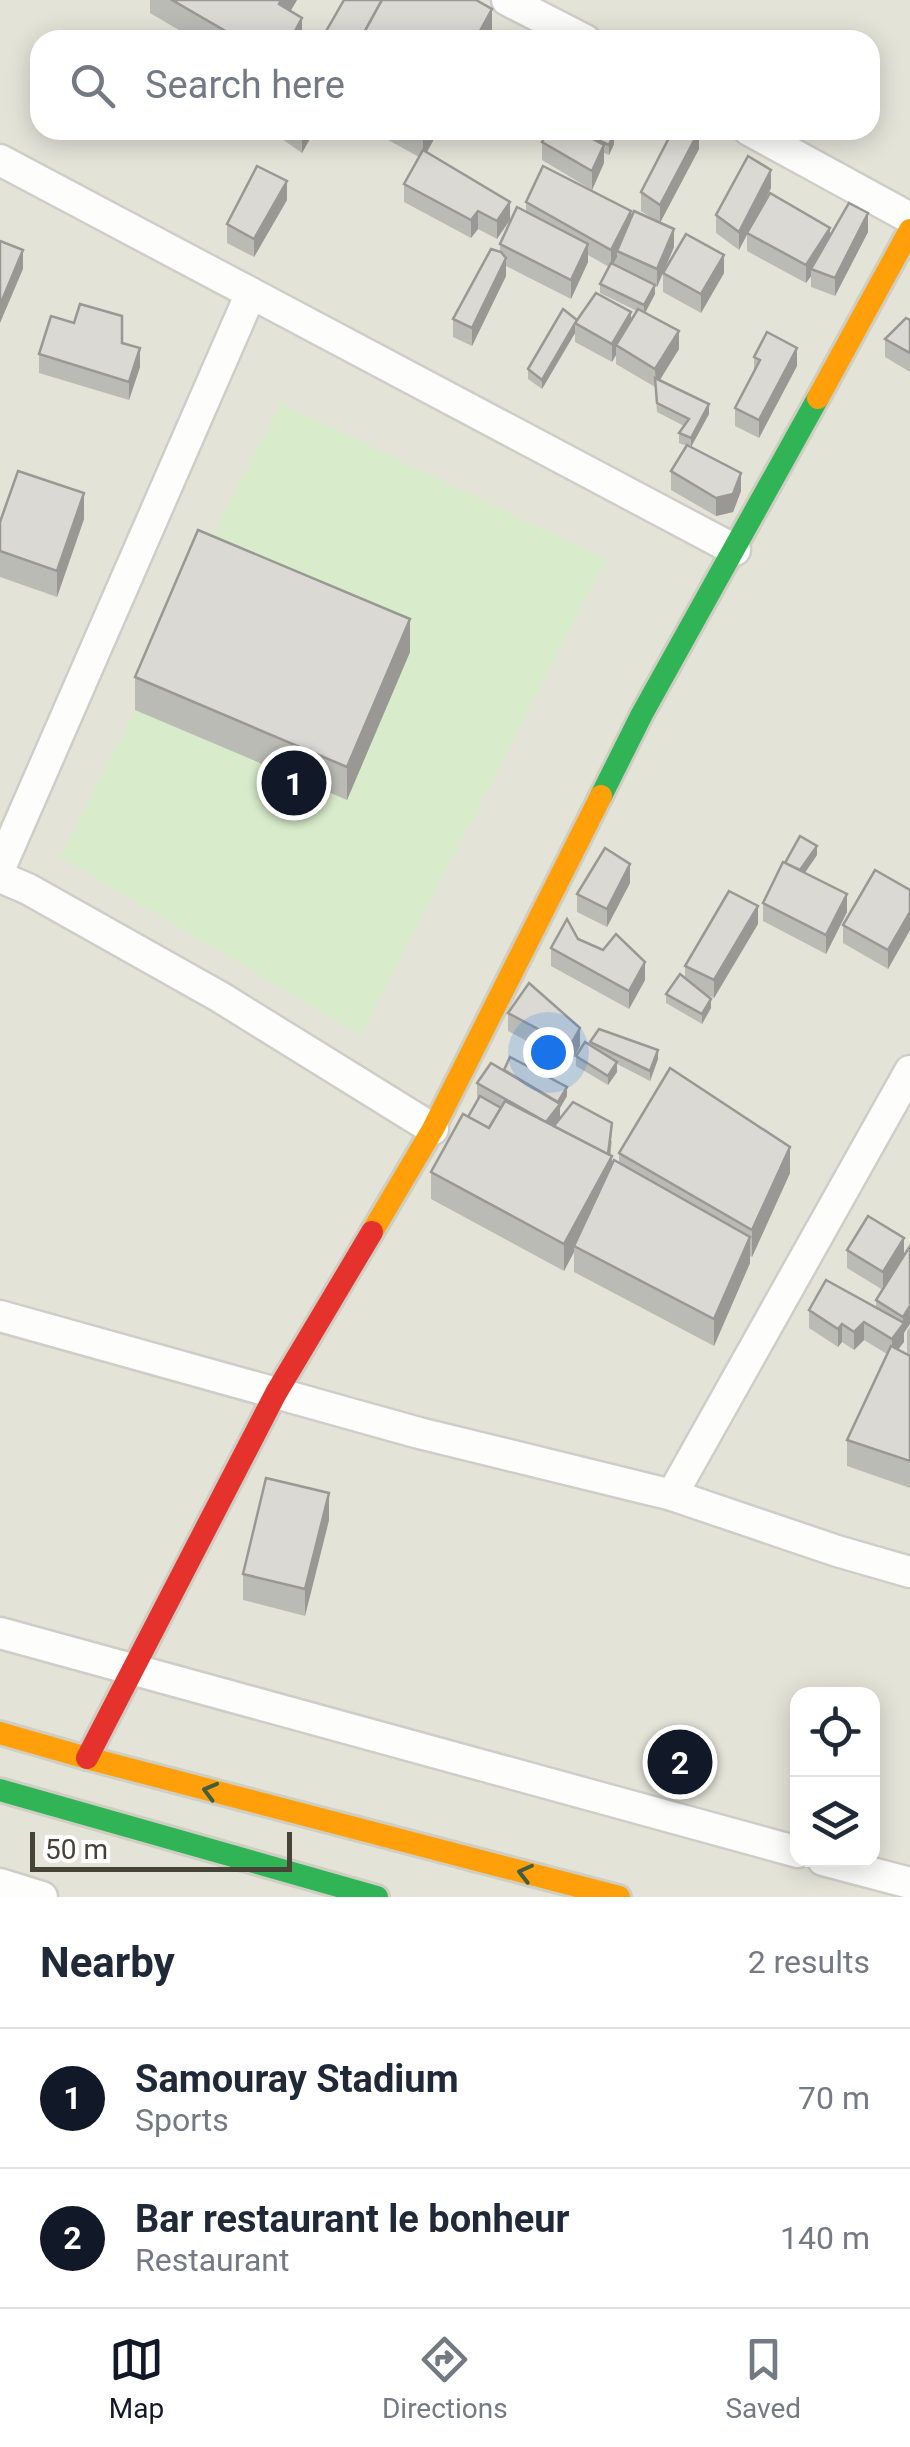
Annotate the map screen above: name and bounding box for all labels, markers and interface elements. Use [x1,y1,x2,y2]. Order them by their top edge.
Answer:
search box [30,30,880,140]
icon: search [65,58,120,113]
text: Search here [145,63,345,107]
pin: 1 [262,746,326,820]
your location [523,1027,574,1078]
map controls [790,1687,880,1867]
button: locate [790,1687,880,1777]
pin: 2 [648,1724,712,1800]
button: layers [790,1777,880,1867]
one-way arrow [202,1781,219,1802]
scale bar [30,1827,292,1872]
text: 50 m [45,1833,108,1866]
one-way arrow [517,1864,534,1885]
text: Nearby [40,1938,175,1987]
text: 2 results [748,1943,870,1981]
text: Samouray Stadium [135,2057,459,2101]
text: 1 [63,2079,82,2117]
text: 70 m [798,2079,870,2117]
text: Sports [135,2101,229,2139]
text: Bar restaurant le bonheur [135,2197,569,2241]
text: 2 [63,2219,82,2257]
text: 140 m [780,2219,870,2257]
text: Restaurant [135,2241,289,2279]
tab: Map [109,2332,164,2425]
tab: Directions [382,2332,508,2425]
tab: Saved [725,2332,801,2425]

